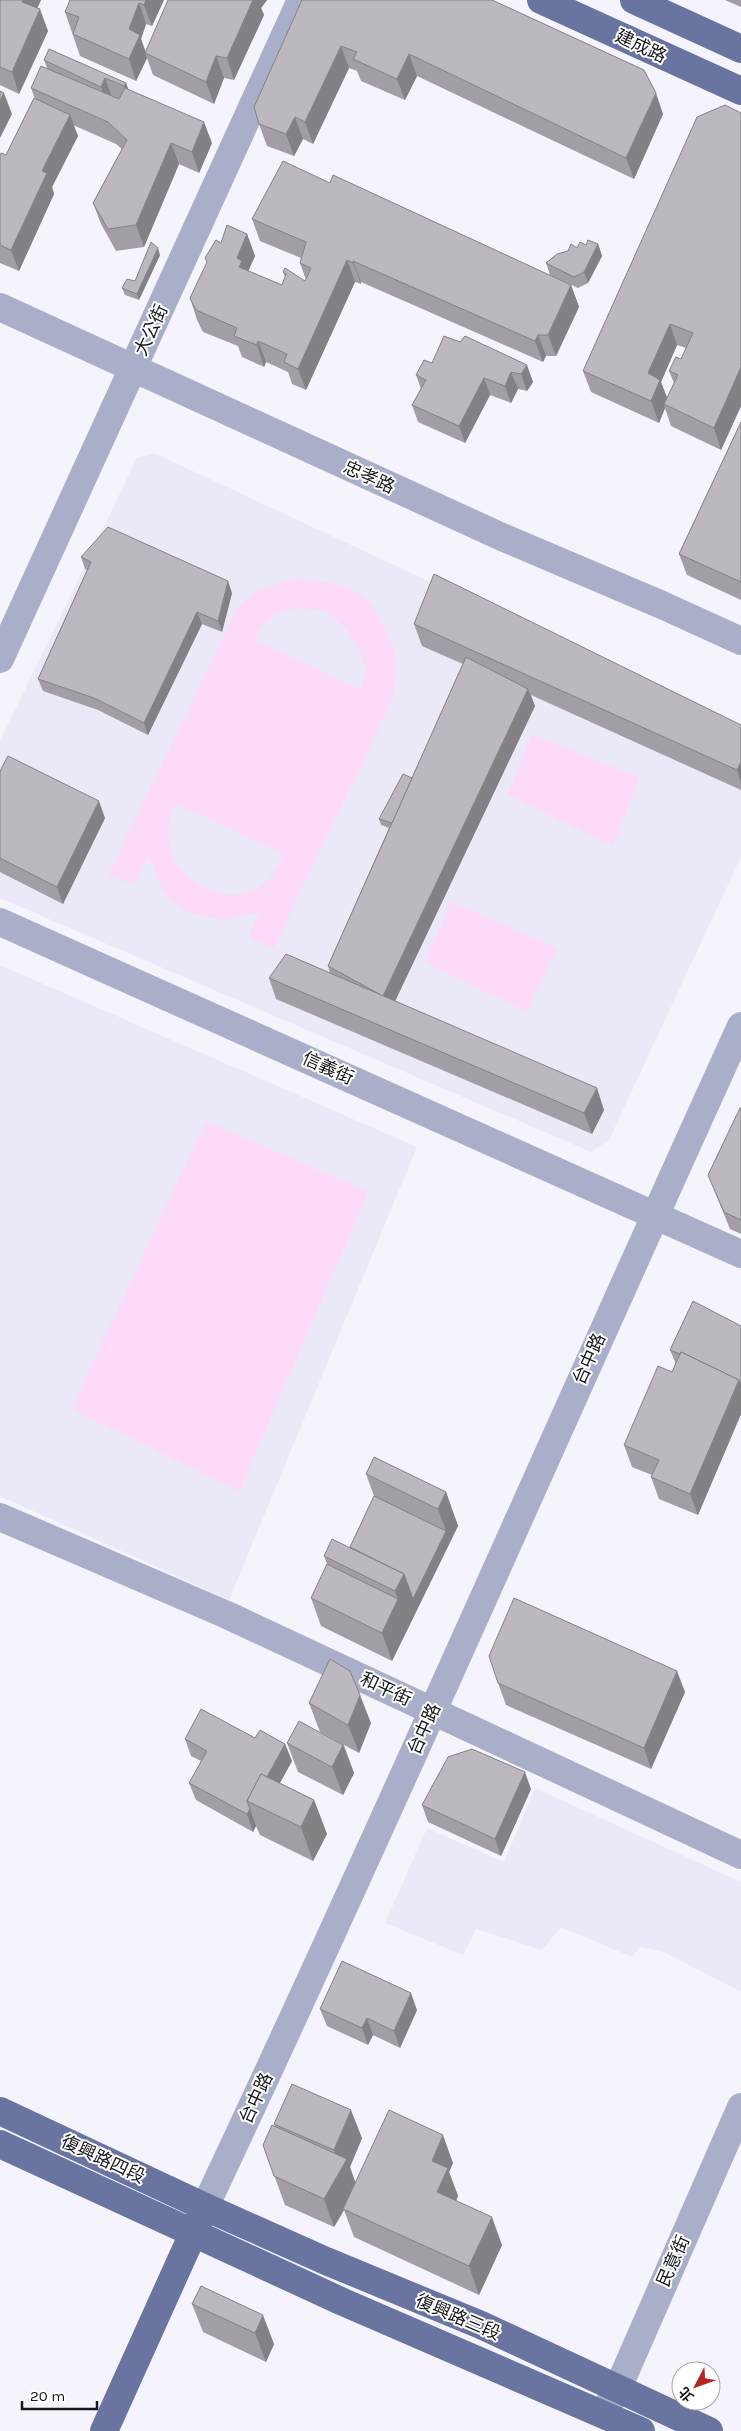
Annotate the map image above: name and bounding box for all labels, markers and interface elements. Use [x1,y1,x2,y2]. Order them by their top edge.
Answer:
street label: 建成路 [612,25,670,67]
street label: 大公街 [130,301,172,359]
street label: 忠孝路 [340,456,398,498]
street label: 信義街 [299,1047,357,1089]
street label: 台中路 [568,1330,610,1388]
street label: 和平街 [357,1668,415,1710]
street label: 台中路 [403,1700,445,1758]
street label: 台中路 [235,2069,277,2127]
street label: 復興路四段 [58,2130,148,2188]
street label: 民意街 [652,2232,694,2290]
street label: 復興路三段 [412,2289,504,2345]
north arrow [671,2361,721,2411]
scale bar [22,2378,98,2410]
text: 北 [676,2383,698,2405]
text: 20 m [30,2387,65,2405]

